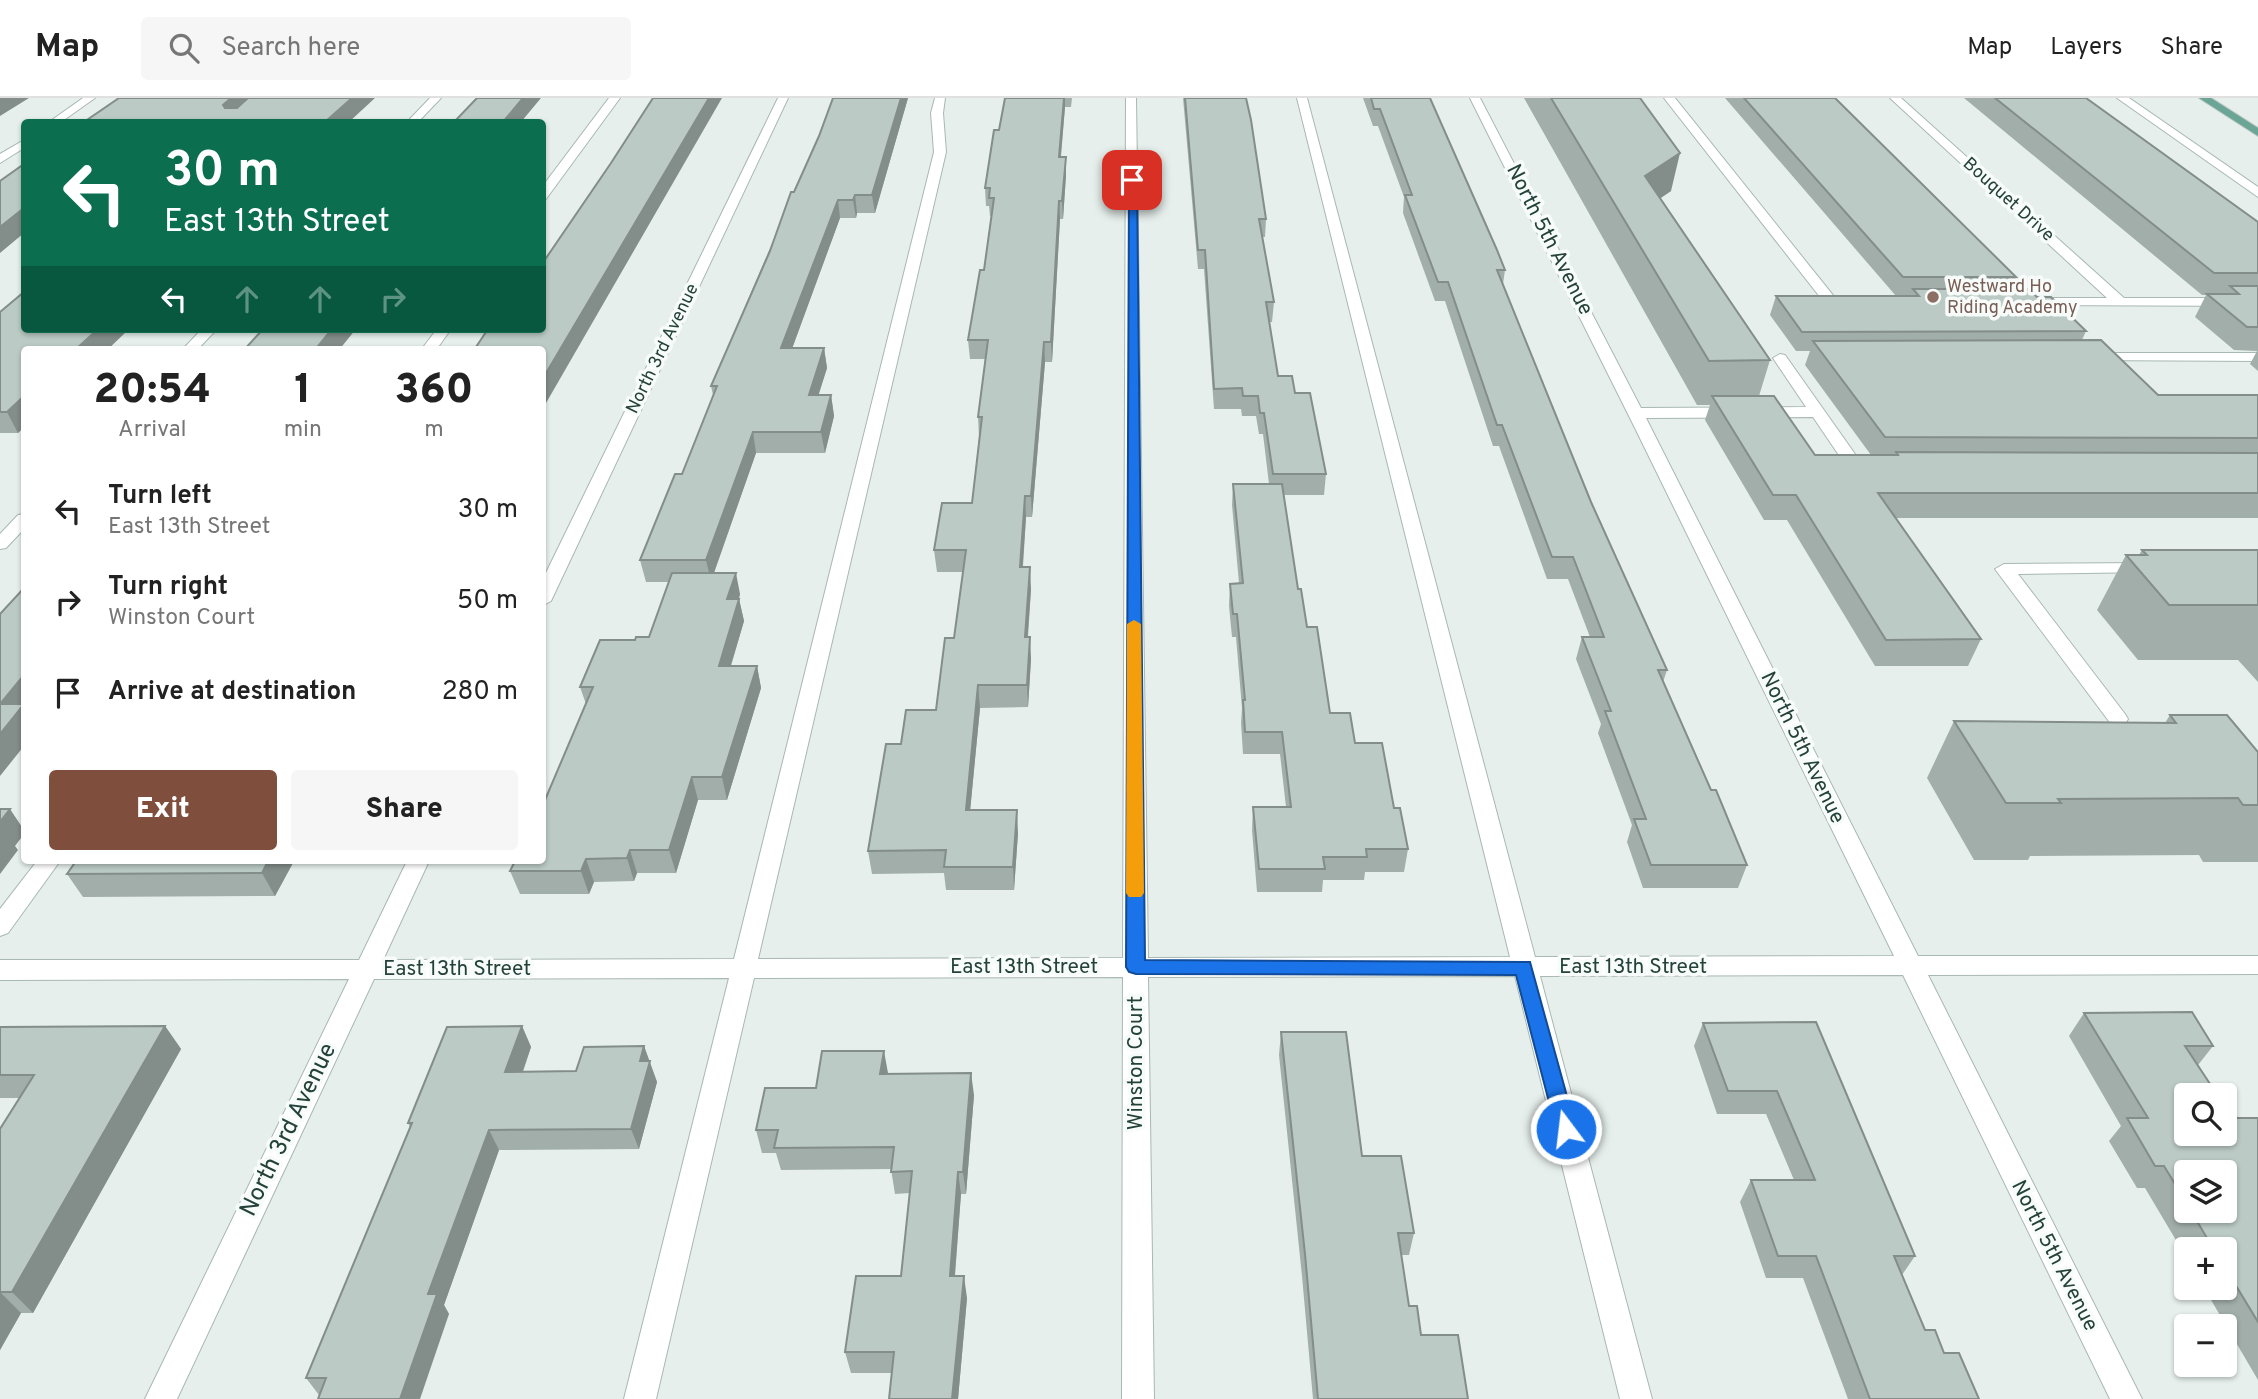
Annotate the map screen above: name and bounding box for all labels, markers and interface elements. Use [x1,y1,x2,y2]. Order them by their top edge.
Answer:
search box [141,17,631,80]
text: Map [35,27,99,69]
icon: search [165,29,203,67]
text: Search here [221,32,360,65]
text: Map [1967,33,2012,63]
text: Layers [2050,33,2122,63]
text: Share [2160,33,2223,63]
text: 30 m [164,142,280,204]
icon: left [49,147,140,238]
pin [1102,150,1162,210]
street label: Bouquet Drive [1957,153,2059,247]
street label: North 5th Avenue [1499,160,1599,320]
icon: arrive [1113,161,1151,199]
text: East 13th Street [164,203,390,243]
place label: Westward Ho Riding Academy [1947,276,2078,320]
icon: left [155,280,193,318]
icon: ahead [228,280,266,318]
icon: ahead [301,280,339,318]
icon: right [374,280,412,318]
street label: North 3rd Avenue [622,280,704,418]
marker: Westward Ho Riding Academy [1925,289,1941,305]
text: 20:54 [94,365,211,418]
text: 1 [294,365,311,418]
text: 360 [394,365,473,418]
text: Arrival [118,416,187,445]
text: min [284,416,322,445]
text: m [424,416,444,445]
text: Turn left [108,480,212,513]
icon: left [49,492,87,530]
text: 30 m [458,494,518,527]
text: East 13th Street [108,513,270,542]
text: Turn right [108,571,228,604]
icon: right [49,583,87,621]
text: 50 m [457,585,518,618]
text: Winston Court [108,604,255,633]
street label: North 5th Avenue [1753,667,1851,829]
icon: arrive [49,674,87,712]
text: Arrive at destination [108,676,356,709]
text: 280 m [442,676,518,709]
button: Exit [49,770,277,850]
button: Share [291,770,518,850]
street label: East 13th Street [950,954,1098,981]
street label: East 13th Street [1559,954,1707,981]
street label: East 13th Street [383,956,531,983]
street label: Winston Court [1123,996,1150,1130]
street label: North 3rd Avenue [234,1038,344,1222]
map controls [2174,1083,2237,1377]
button: search [2174,1083,2237,1146]
position arrow [1529,1092,1603,1166]
button: layers [2174,1160,2237,1223]
street label: North 5th Avenue [2004,1176,2104,1336]
button: + [2174,1237,2237,1300]
button: − [2174,1314,2237,1377]

